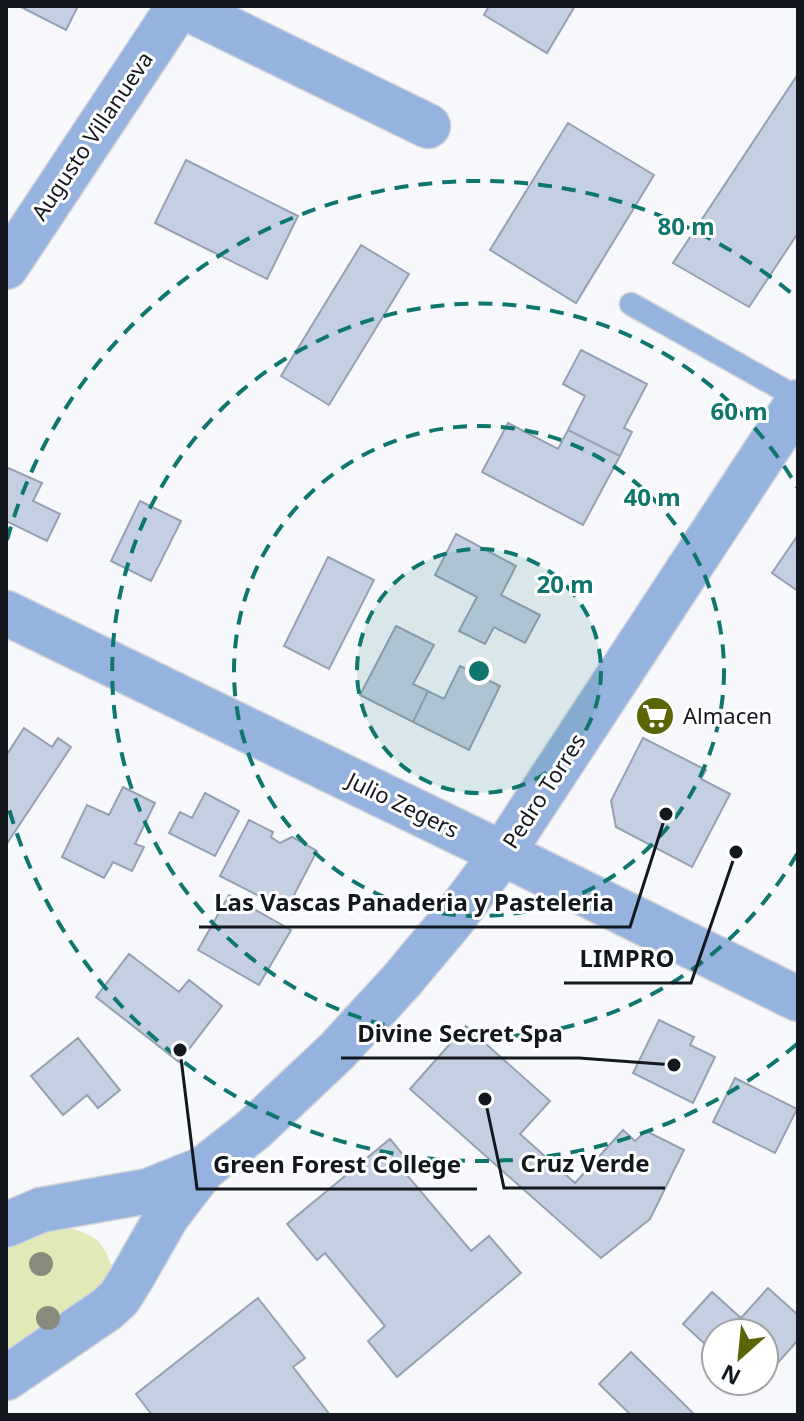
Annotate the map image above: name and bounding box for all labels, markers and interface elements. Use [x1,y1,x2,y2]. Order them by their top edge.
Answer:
street label: Augusto Villanueva [24,45,159,226]
text: 80 m [657,209,715,242]
text: 60 m [710,394,768,427]
text: 40 m [623,480,681,513]
text: 20 m [536,567,594,600]
centre of rings [465,657,493,685]
supermarket icon: Almacen [634,695,676,737]
place label: Almacen [683,700,772,730]
street label: Pedro Torres [495,727,592,854]
street label: Julio Zegers [341,763,464,844]
callout: Las Vascas Panaderia y Pasteleria [199,879,630,927]
text: Las Vascas Panaderia y Pasteleria [214,885,614,918]
callout: LIMPRO [564,935,691,983]
text: LIMPRO [579,941,675,974]
callout: Divine Secret Spa [341,1010,579,1058]
text: Divine Secret Spa [357,1016,563,1049]
callout: Cruz Verde [504,1140,665,1188]
callout: Green Forest College [197,1141,477,1189]
text: Cruz Verde [521,1146,650,1179]
text: Green Forest College [213,1147,461,1180]
north arrow [700,1317,780,1397]
text: N [716,1358,745,1393]

